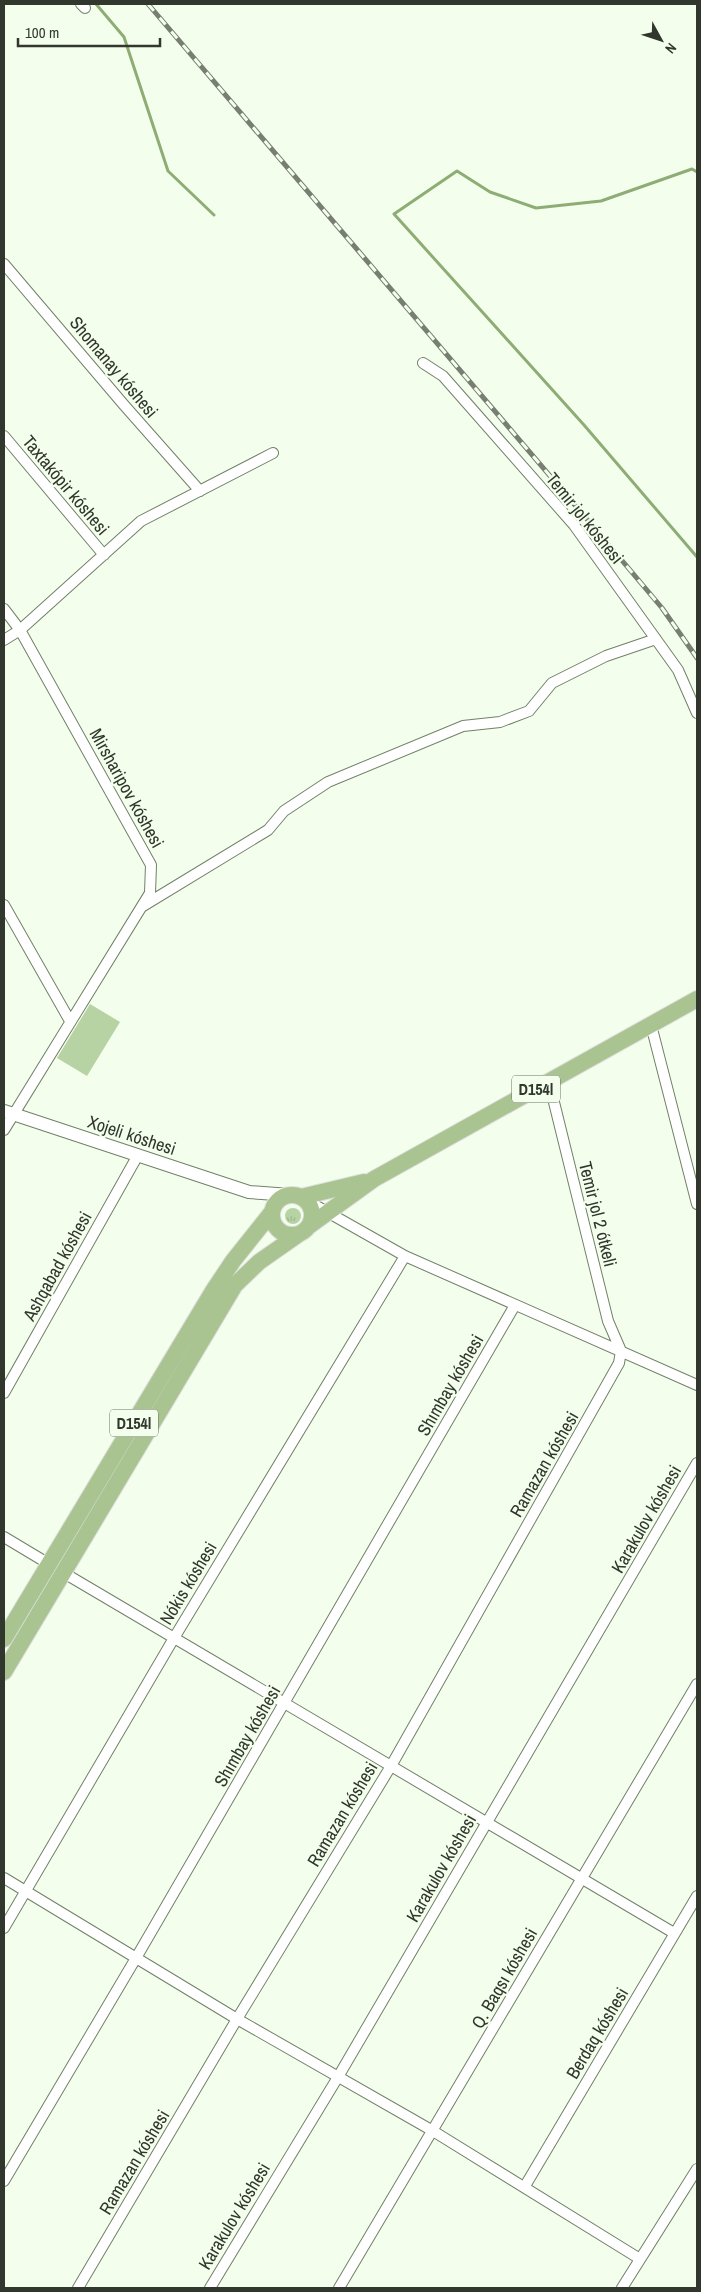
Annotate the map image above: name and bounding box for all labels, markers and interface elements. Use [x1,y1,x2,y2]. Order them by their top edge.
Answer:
scale bar [18,15,160,47]
north arrow [636,15,686,65]
text: 100 m [25,22,59,43]
text: N [661,39,681,57]
street label: Shomanay kóshesi [64,311,164,423]
street label: Taxtakópir kóshesi [17,430,115,540]
street label: Temir jol kóshesi [540,467,630,569]
street label: Mirsharipov kóshesi [84,724,170,852]
road number: D154l [512,1076,560,1102]
street label: Xojeli kóshesi [85,1109,179,1161]
street label: Temir jol 2 ótkeli [573,1159,623,1269]
street label: Ashqabad kóshesi [16,1207,97,1326]
street label: Shımbay kóshesi [411,1330,489,1440]
street label: Ramazan kóshesi [504,1407,584,1521]
road number: D154l [110,1410,158,1436]
street label: Karakulov kóshesi [605,1461,687,1577]
street label: Nókis kóshesi [153,1537,223,1629]
street label: Shımbay kóshesi [208,1681,286,1791]
street label: Ramazan kóshesi [301,1757,383,1871]
street label: Karakulov kóshesi [400,1810,482,1926]
street label: Q. Baqsı kóshesi [465,1923,543,2033]
street label: Berdaq kóshesi [560,1983,634,2083]
street label: Ramazan kóshesi [93,2105,175,2219]
street label: Karakulov kóshesi [192,2158,276,2274]

